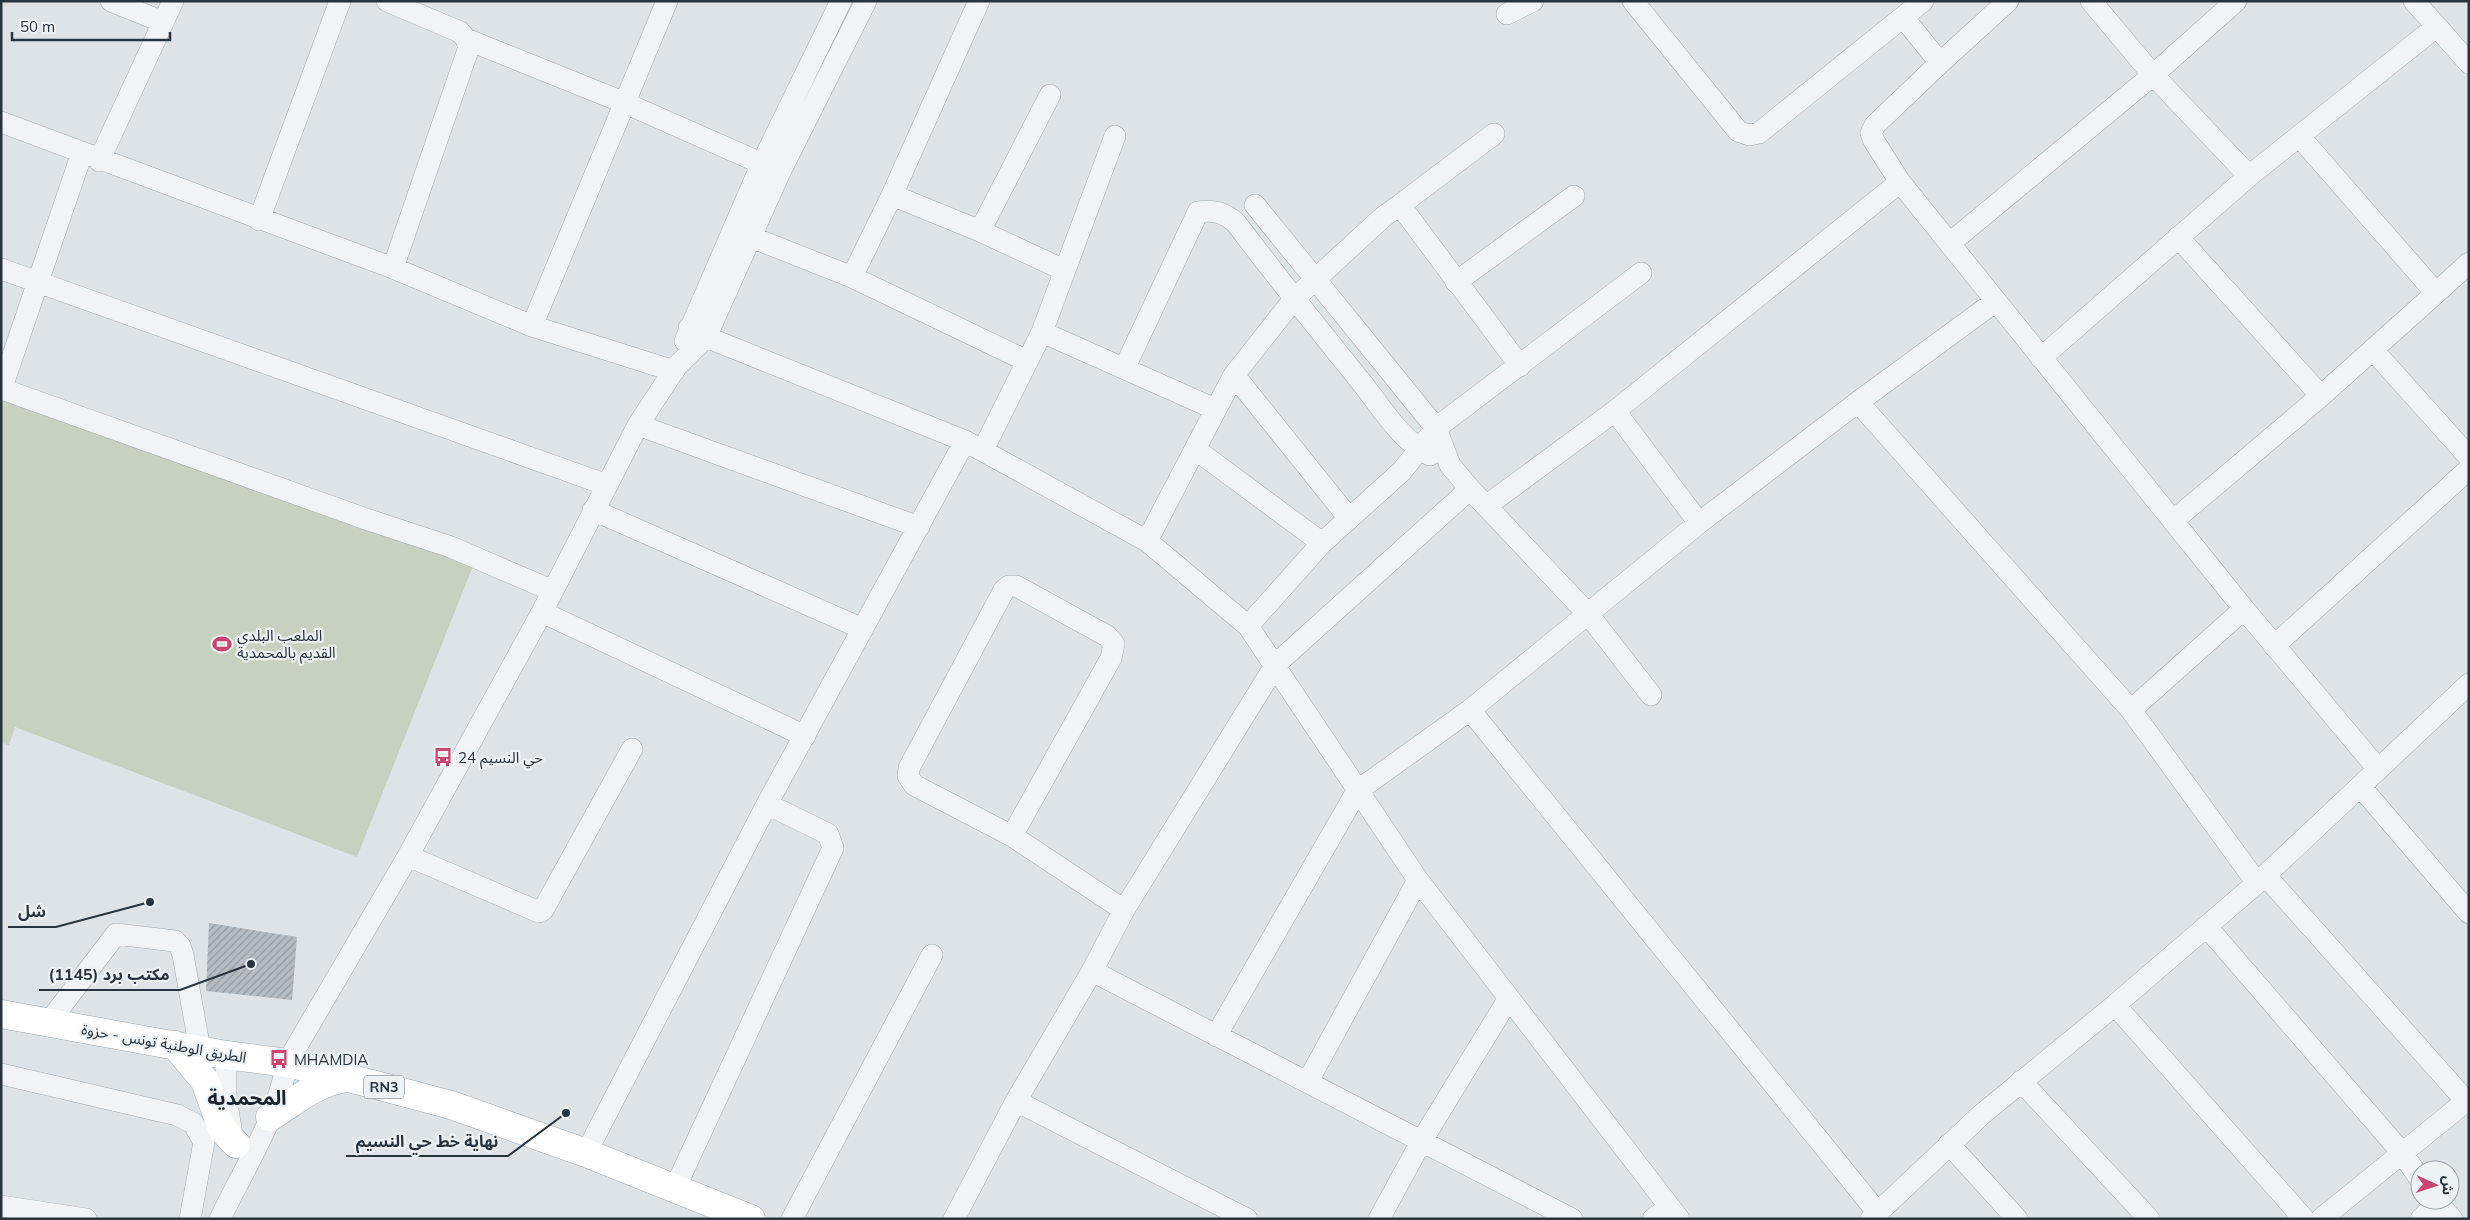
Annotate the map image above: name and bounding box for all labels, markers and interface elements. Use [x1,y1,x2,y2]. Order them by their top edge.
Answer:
scale bar [12,10,170,42]
text: 50 m [20,17,55,36]
place label: الملعب البلدي القديم بالمحمدية [237,626,336,664]
sports icon: الملعب البلدي القديم بالمحمدية [211,633,233,655]
bus stop icon: حي النسيم 24 [432,746,454,768]
place label: حي النسيم 24 [458,748,543,769]
callout: شل [8,896,56,927]
text: شل [18,901,46,921]
callout: مكتب برد (1145) [39,959,180,990]
text: مكتب برد (1145) [49,964,169,984]
street label: الطريق الوطنية تونس - حزوة [80,1019,248,1068]
bus stop icon: MHAMDIA [268,1048,290,1070]
place label: MHAMDIA [294,1050,368,1069]
road number: RN3 [364,1076,404,1098]
district label: المحمدية [207,1085,287,1110]
callout: نهاية خط حي النسيم [346,1125,508,1156]
text: نهاية خط حي النسيم [356,1131,498,1155]
north arrow [2410,1160,2460,1210]
text: ش [2438,1176,2457,1196]

